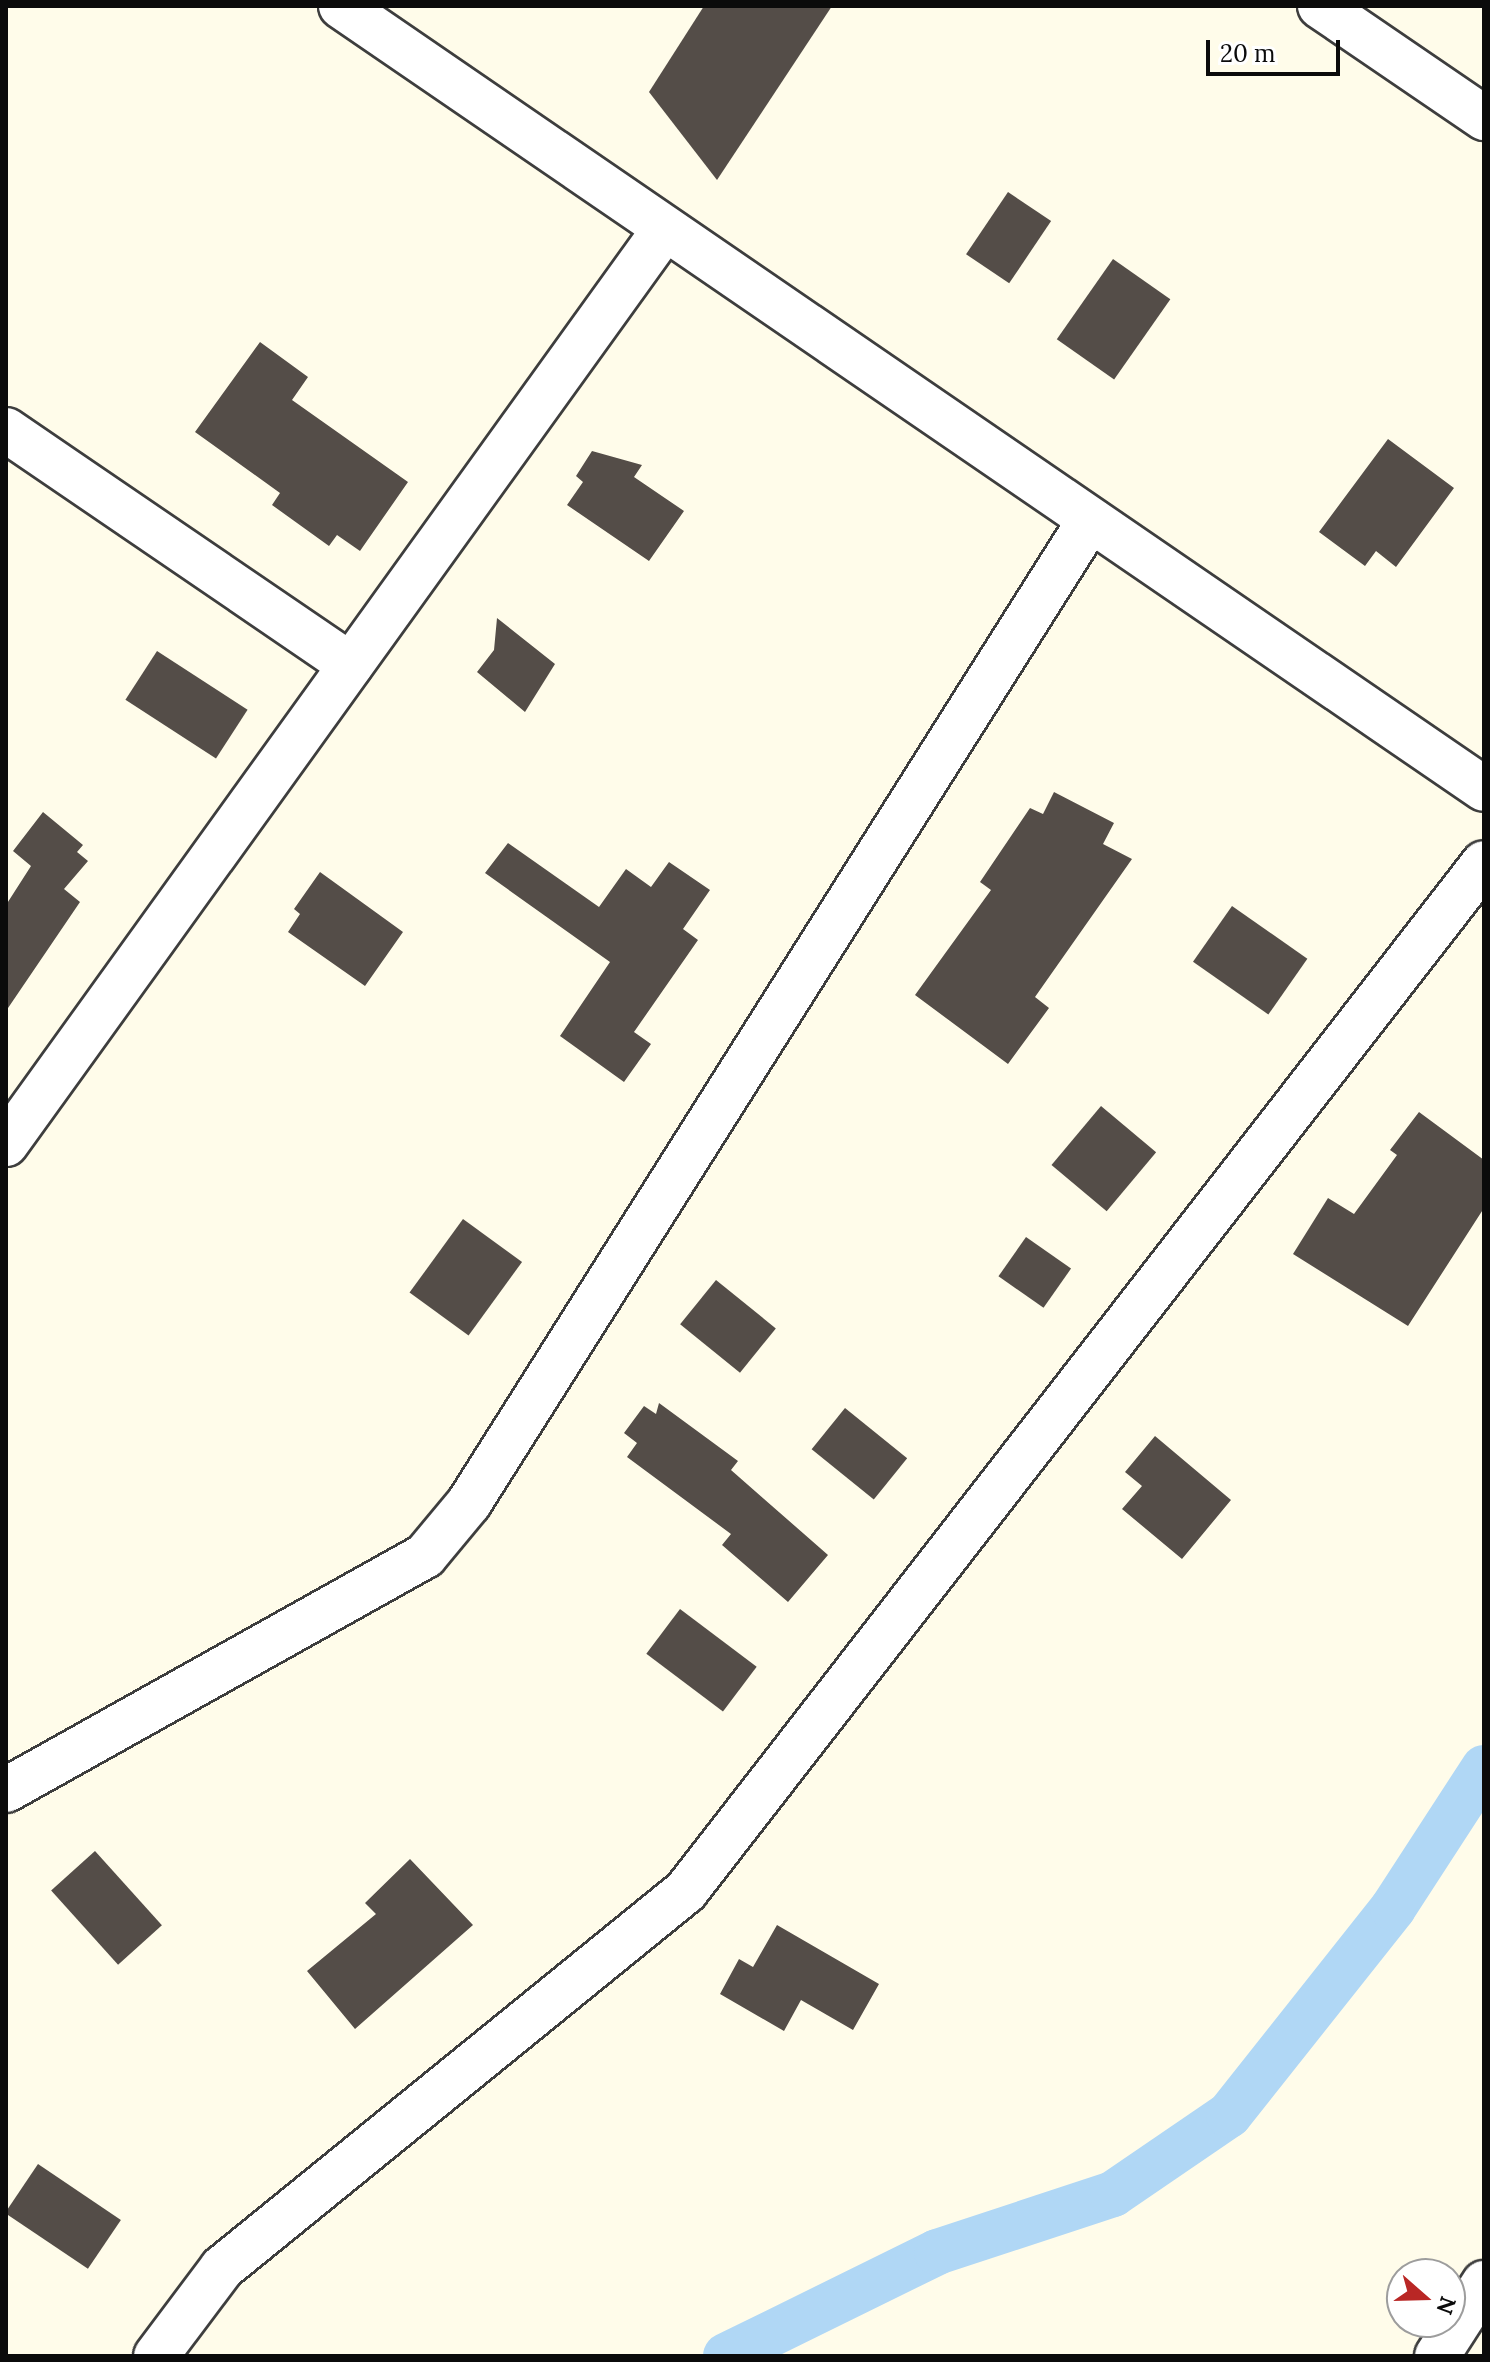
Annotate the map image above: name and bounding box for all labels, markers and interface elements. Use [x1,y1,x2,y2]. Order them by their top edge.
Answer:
scale bar [1210,24,1344,74]
text: 20 m [1220,38,1276,69]
north arrow [1386,2258,1466,2338]
text: N [1431,2293,1463,2318]

